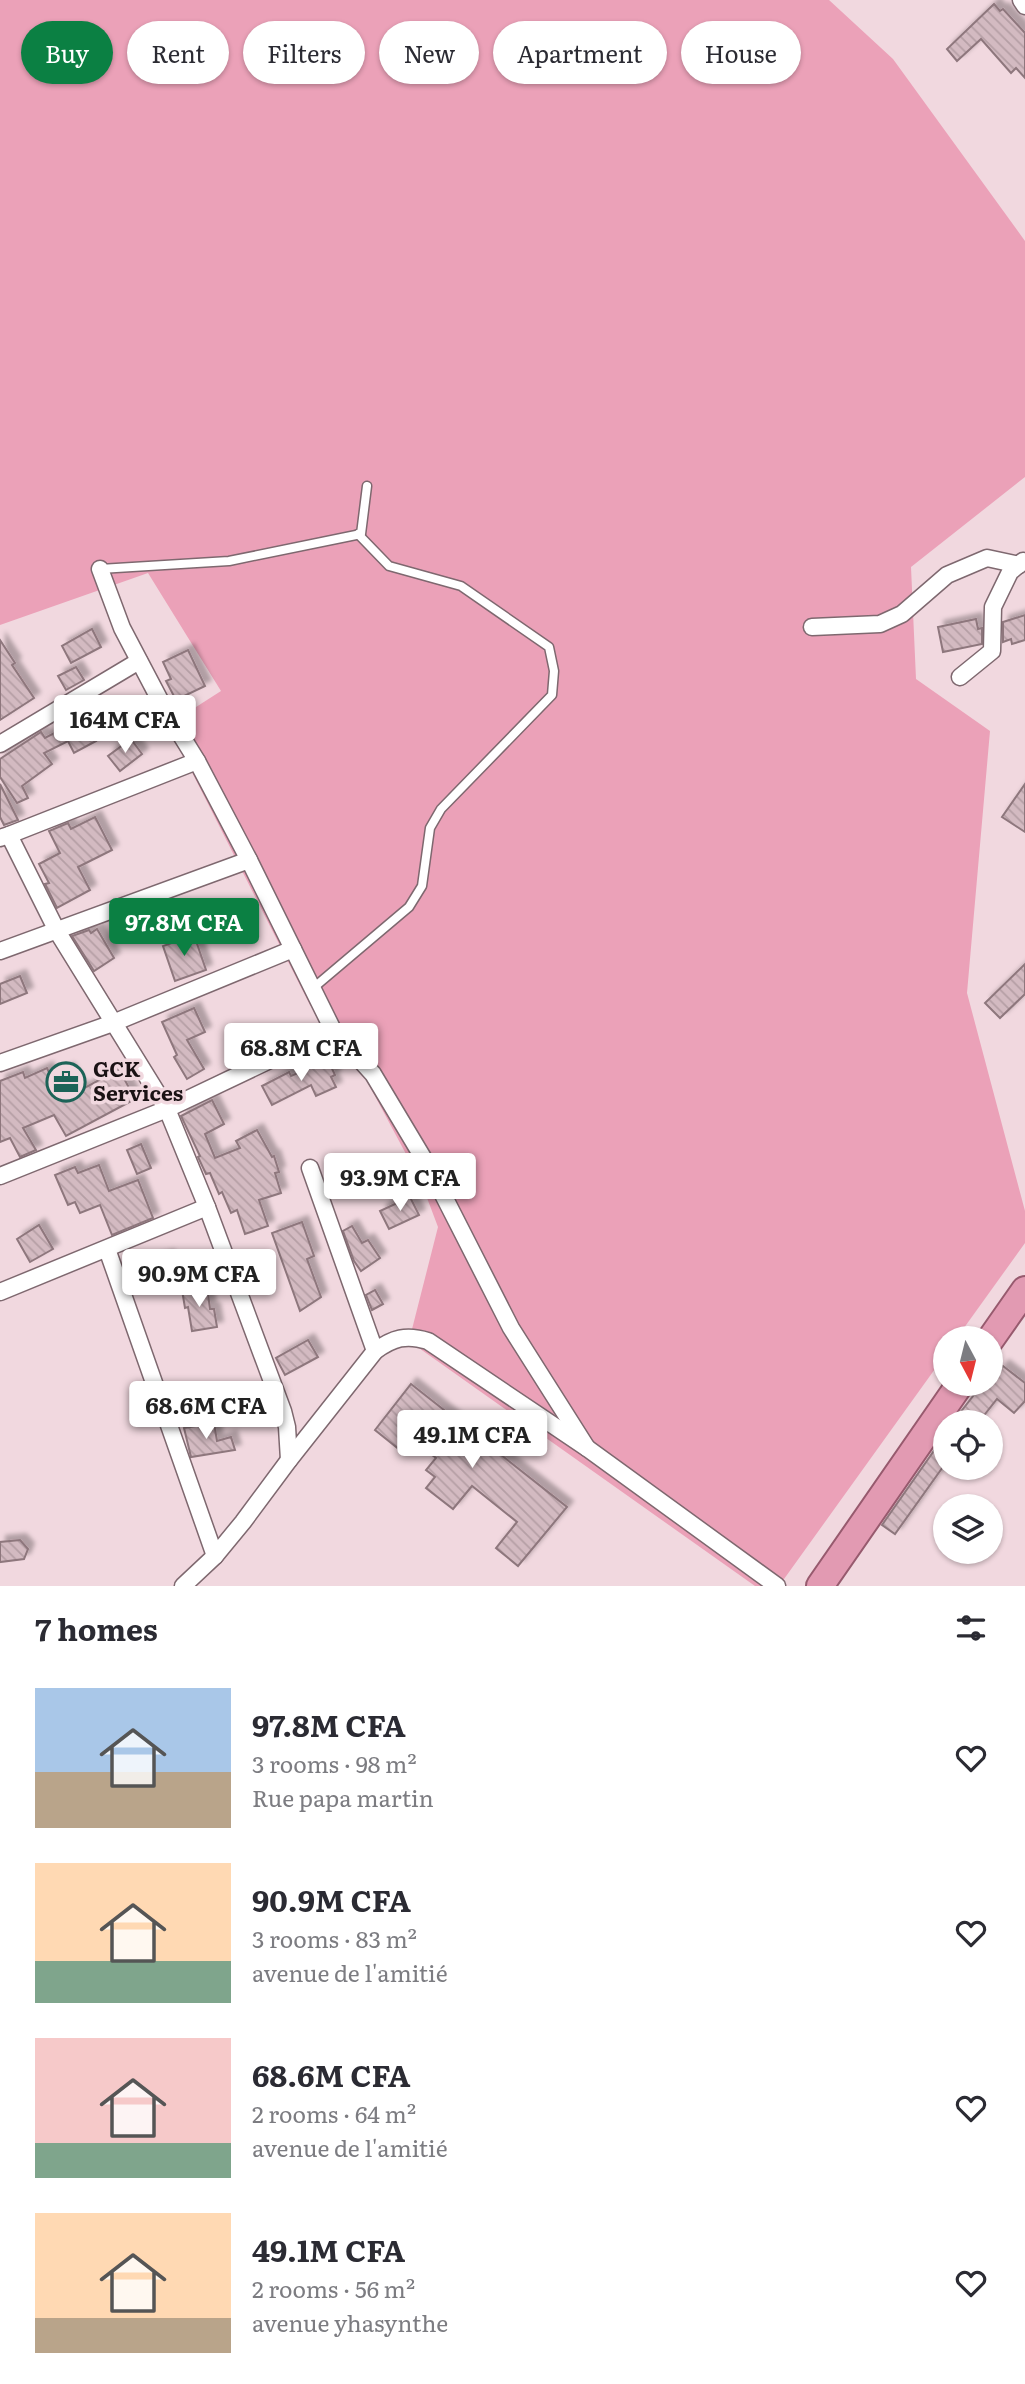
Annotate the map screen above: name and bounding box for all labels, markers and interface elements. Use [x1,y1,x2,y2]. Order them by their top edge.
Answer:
chip: Buy [21,21,113,84]
chip: Rent [127,21,229,84]
chip: Filters [243,21,365,84]
chip: New [379,21,479,84]
chip: Apartment [493,21,667,84]
chip: House [681,21,801,84]
pin: 164M CFA [53,696,197,755]
text: 164M CFA [70,701,180,735]
pin: 97.8M CFA [104,898,264,958]
text: 97.8M CFA [125,904,243,938]
pin: 68.8M CFA [221,1024,381,1083]
text: 68.8M CFA [240,1029,362,1063]
place label: GCK Services [93,1052,183,1107]
office icon: GCK Services [45,1061,87,1103]
pin: 93.9M CFA [320,1154,480,1213]
text: 93.9M CFA [340,1159,460,1193]
pin: 90.9M CFA [119,1250,279,1309]
text: 90.9M CFA [138,1255,260,1289]
north arrow [933,1326,1003,1396]
map controls [933,1326,1003,1564]
pin: 68.6M CFA [126,1382,286,1441]
text: 68.6M CFA [145,1387,267,1421]
pin: 49.1M CFA [392,1410,552,1470]
button: locate [933,1410,1003,1480]
text: 49.1M CFA [413,1416,531,1450]
button: layers [933,1494,1003,1564]
text: 7 homes [35,1606,158,1650]
icon: filters [952,1609,990,1647]
text: 97.8M CFA [252,1702,406,1746]
icon: home [91,1716,175,1800]
icon: heart [952,1739,990,1777]
text: 3 rooms · 98 m² [252,1746,417,1780]
text: Rue papa martin [252,1780,434,1814]
text: 90.9M CFA [252,1877,411,1921]
icon: home [91,1891,175,1975]
icon: heart [952,1914,990,1952]
text: 3 rooms · 83 m² [252,1921,417,1955]
text: avenue de l'amitié [252,1955,448,1989]
text: 68.6M CFA [252,2052,411,2096]
icon: home [91,2066,175,2150]
icon: heart [952,2089,990,2127]
text: 2 rooms · 64 m² [252,2096,416,2130]
text: avenue de l'amitié [252,2130,448,2164]
text: 49.1M CFA [252,2227,405,2271]
icon: home [91,2241,175,2325]
icon: heart [952,2264,990,2302]
text: 2 rooms · 56 m² [252,2271,415,2305]
text: avenue yhasynthe [252,2305,448,2339]

